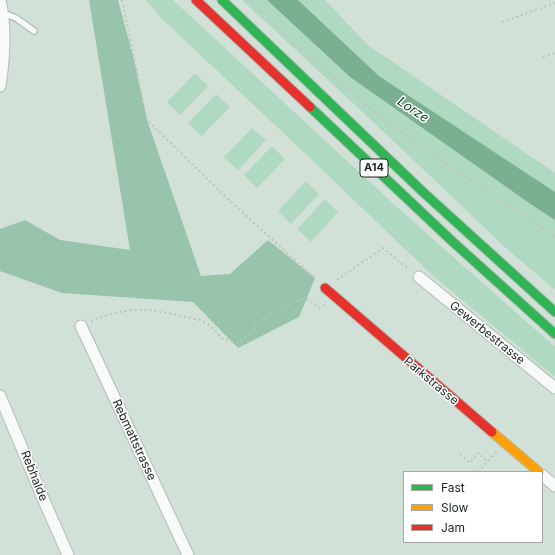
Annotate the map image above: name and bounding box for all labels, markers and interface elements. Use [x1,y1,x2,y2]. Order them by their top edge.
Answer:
water label: Lorze [394,94,432,126]
road number: A14 [360,159,388,177]
street label: Gewerbestrasse [447,298,527,368]
street label: Parkstrasse [401,354,461,408]
street label: Rebmattstrasse [109,397,159,483]
street label: Rebhalde [17,449,51,503]
legend [403,471,543,543]
text: Fast [441,480,465,495]
text: Slow [441,500,468,515]
text: Jam [441,520,465,535]

